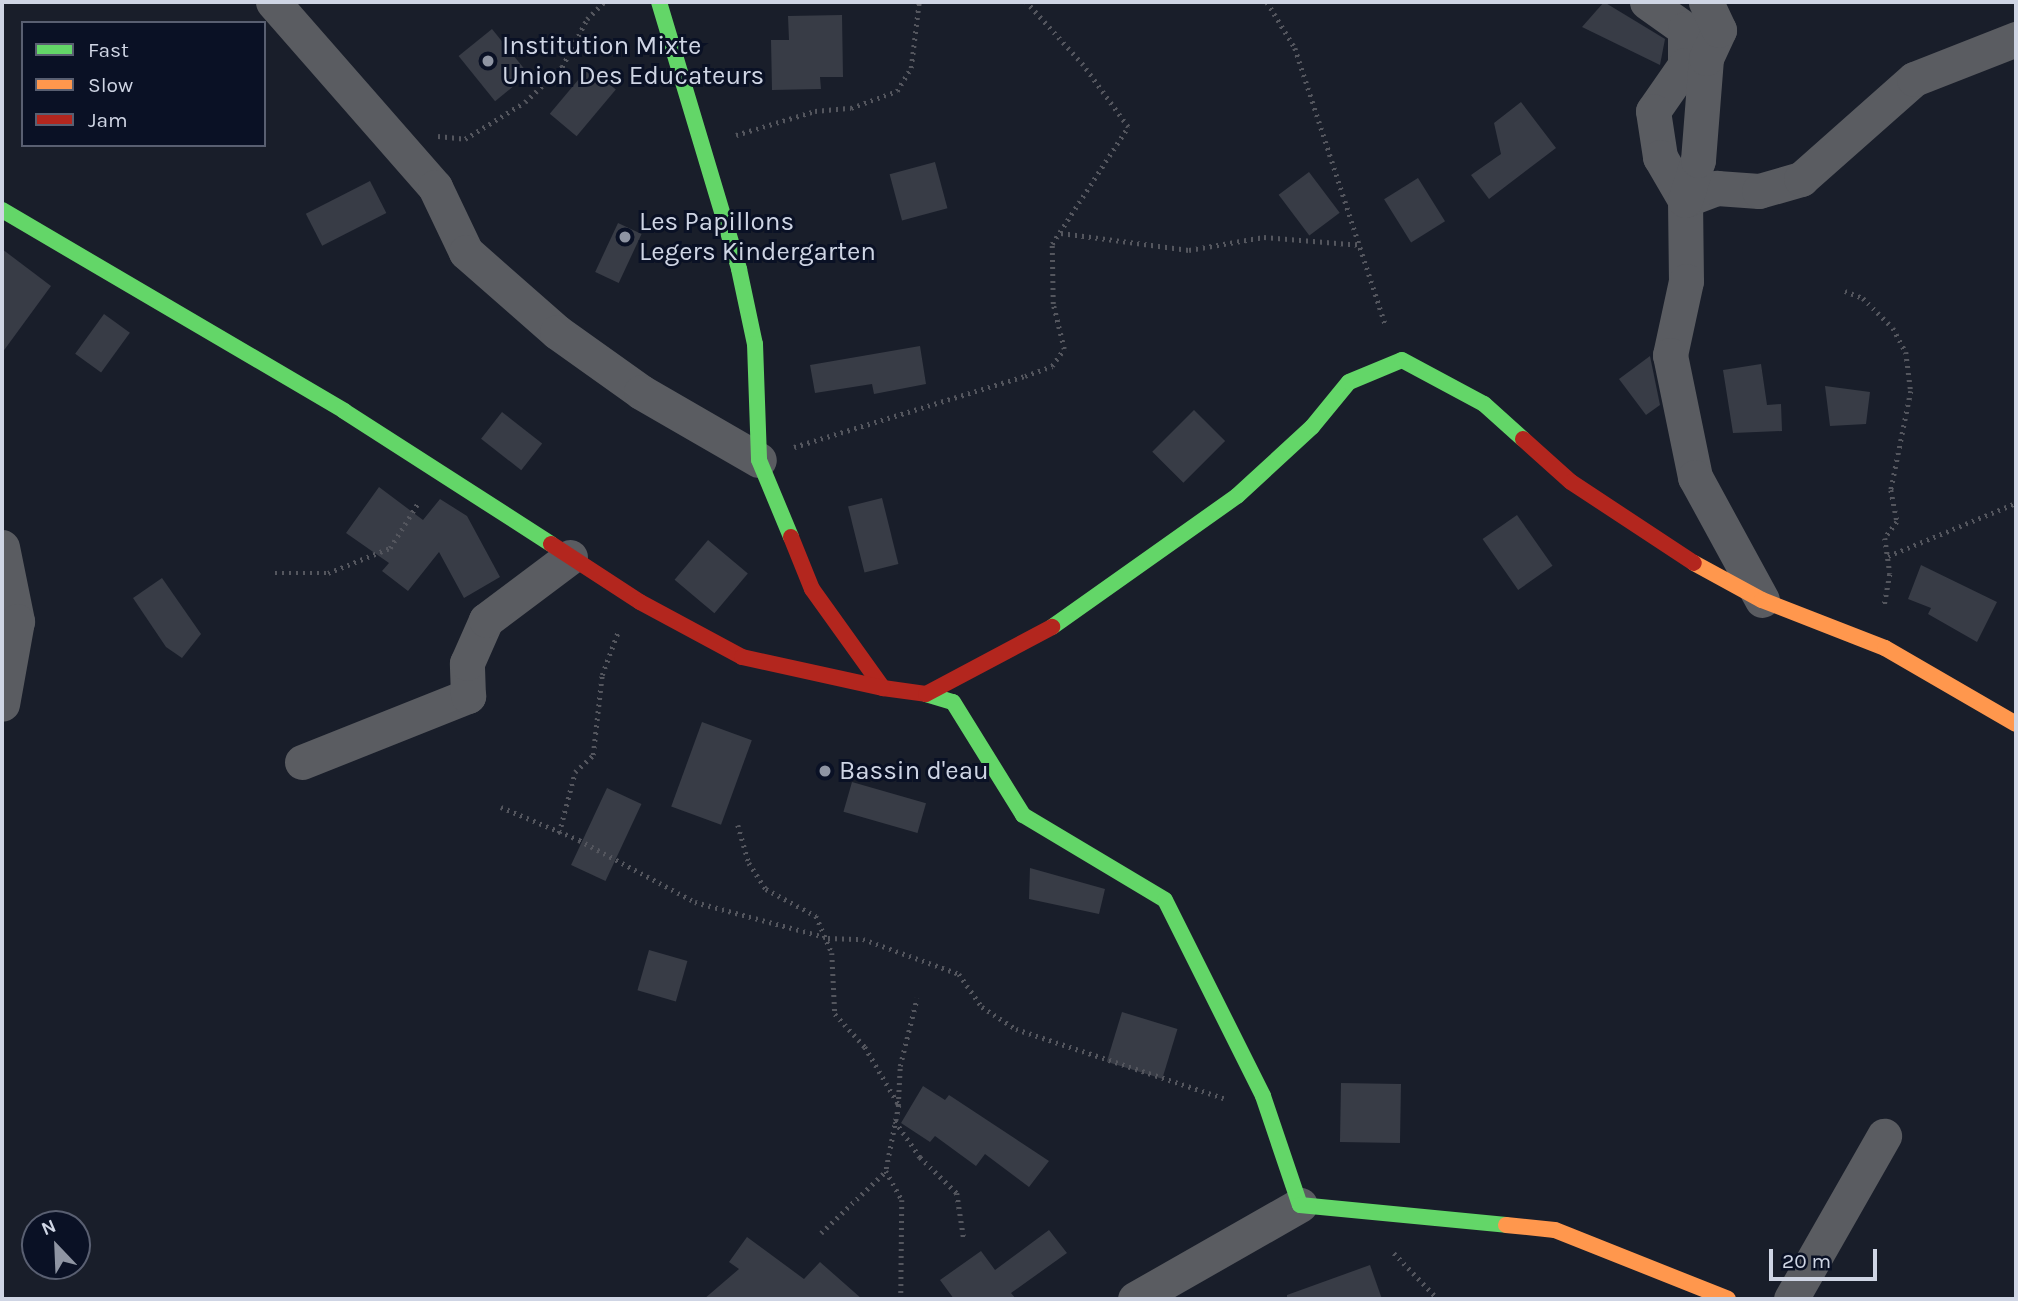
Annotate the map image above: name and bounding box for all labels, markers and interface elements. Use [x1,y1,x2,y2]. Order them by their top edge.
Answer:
legend [21,21,266,147]
place label: Institution Mixte Union Des Educateurs [502,30,764,92]
text: Fast [88,38,129,62]
marker: Institution Mixte Union Des Educateurs [480,53,496,69]
text: Slow [88,73,133,97]
text: Jam [88,108,128,132]
place label: Les Papillons Legers Kindergarten [639,206,876,268]
marker: Les Papillons Legers Kindergarten [617,229,633,245]
place label: Bassin d'eau [839,755,989,787]
marker: Bassin d'eau [817,763,833,779]
north arrow [21,1210,91,1280]
text: N [38,1215,59,1240]
scale bar [1773,1234,1882,1278]
text: 20 m [1782,1249,1831,1273]

